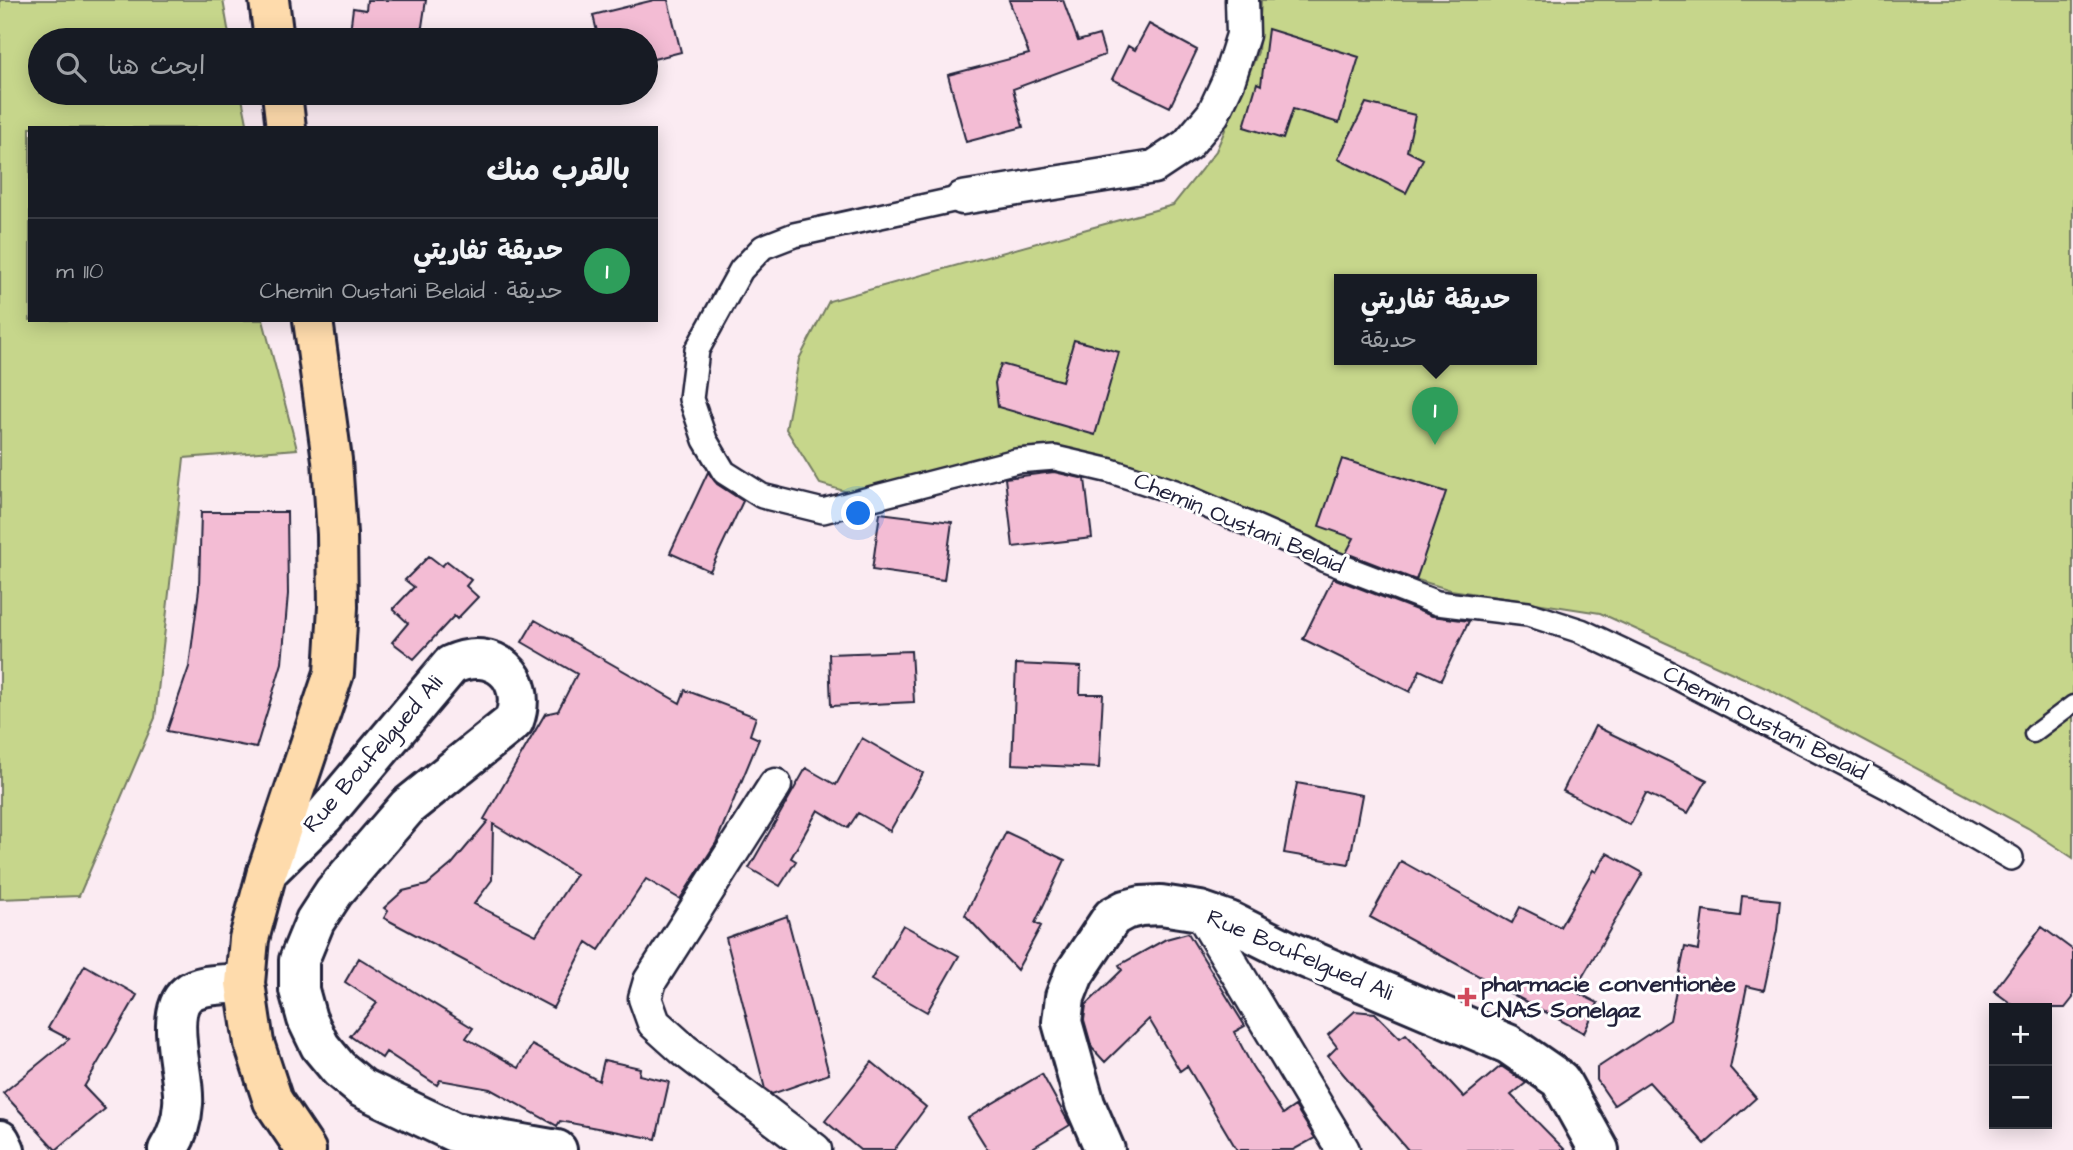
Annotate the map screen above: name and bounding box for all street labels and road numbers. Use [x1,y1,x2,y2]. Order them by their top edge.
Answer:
street label: Chemin Oustani Belaid [1129,464,1349,582]
street label: Chemin Oustani Belaid [1657,658,1873,789]
street label: Rue Boufelgued Ali [296,668,452,840]
street label: Rue Boufelgued Ali [1202,901,1398,1010]

